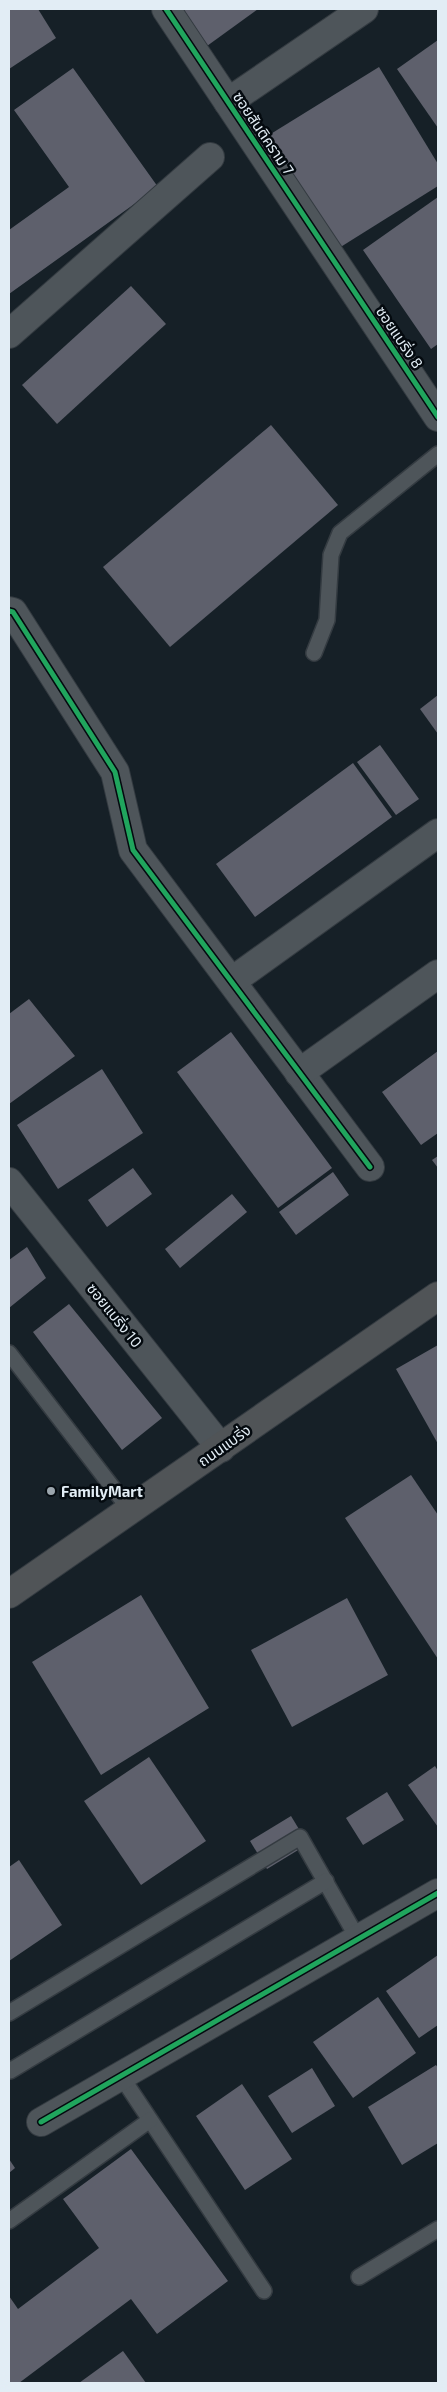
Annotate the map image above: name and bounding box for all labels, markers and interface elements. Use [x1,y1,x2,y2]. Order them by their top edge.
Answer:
street label: ซอยสันติคราม 7 [230,88,298,178]
street label: ซอยแบริ่ง 8 [373,302,427,372]
street label: ซอยแบริ่ง 10 [84,1279,146,1351]
street label: ถนนแบริ่ง [194,1420,254,1470]
place label: FamilyMart [61,1482,143,1501]
marker: FamilyMart [45,1485,57,1497]

